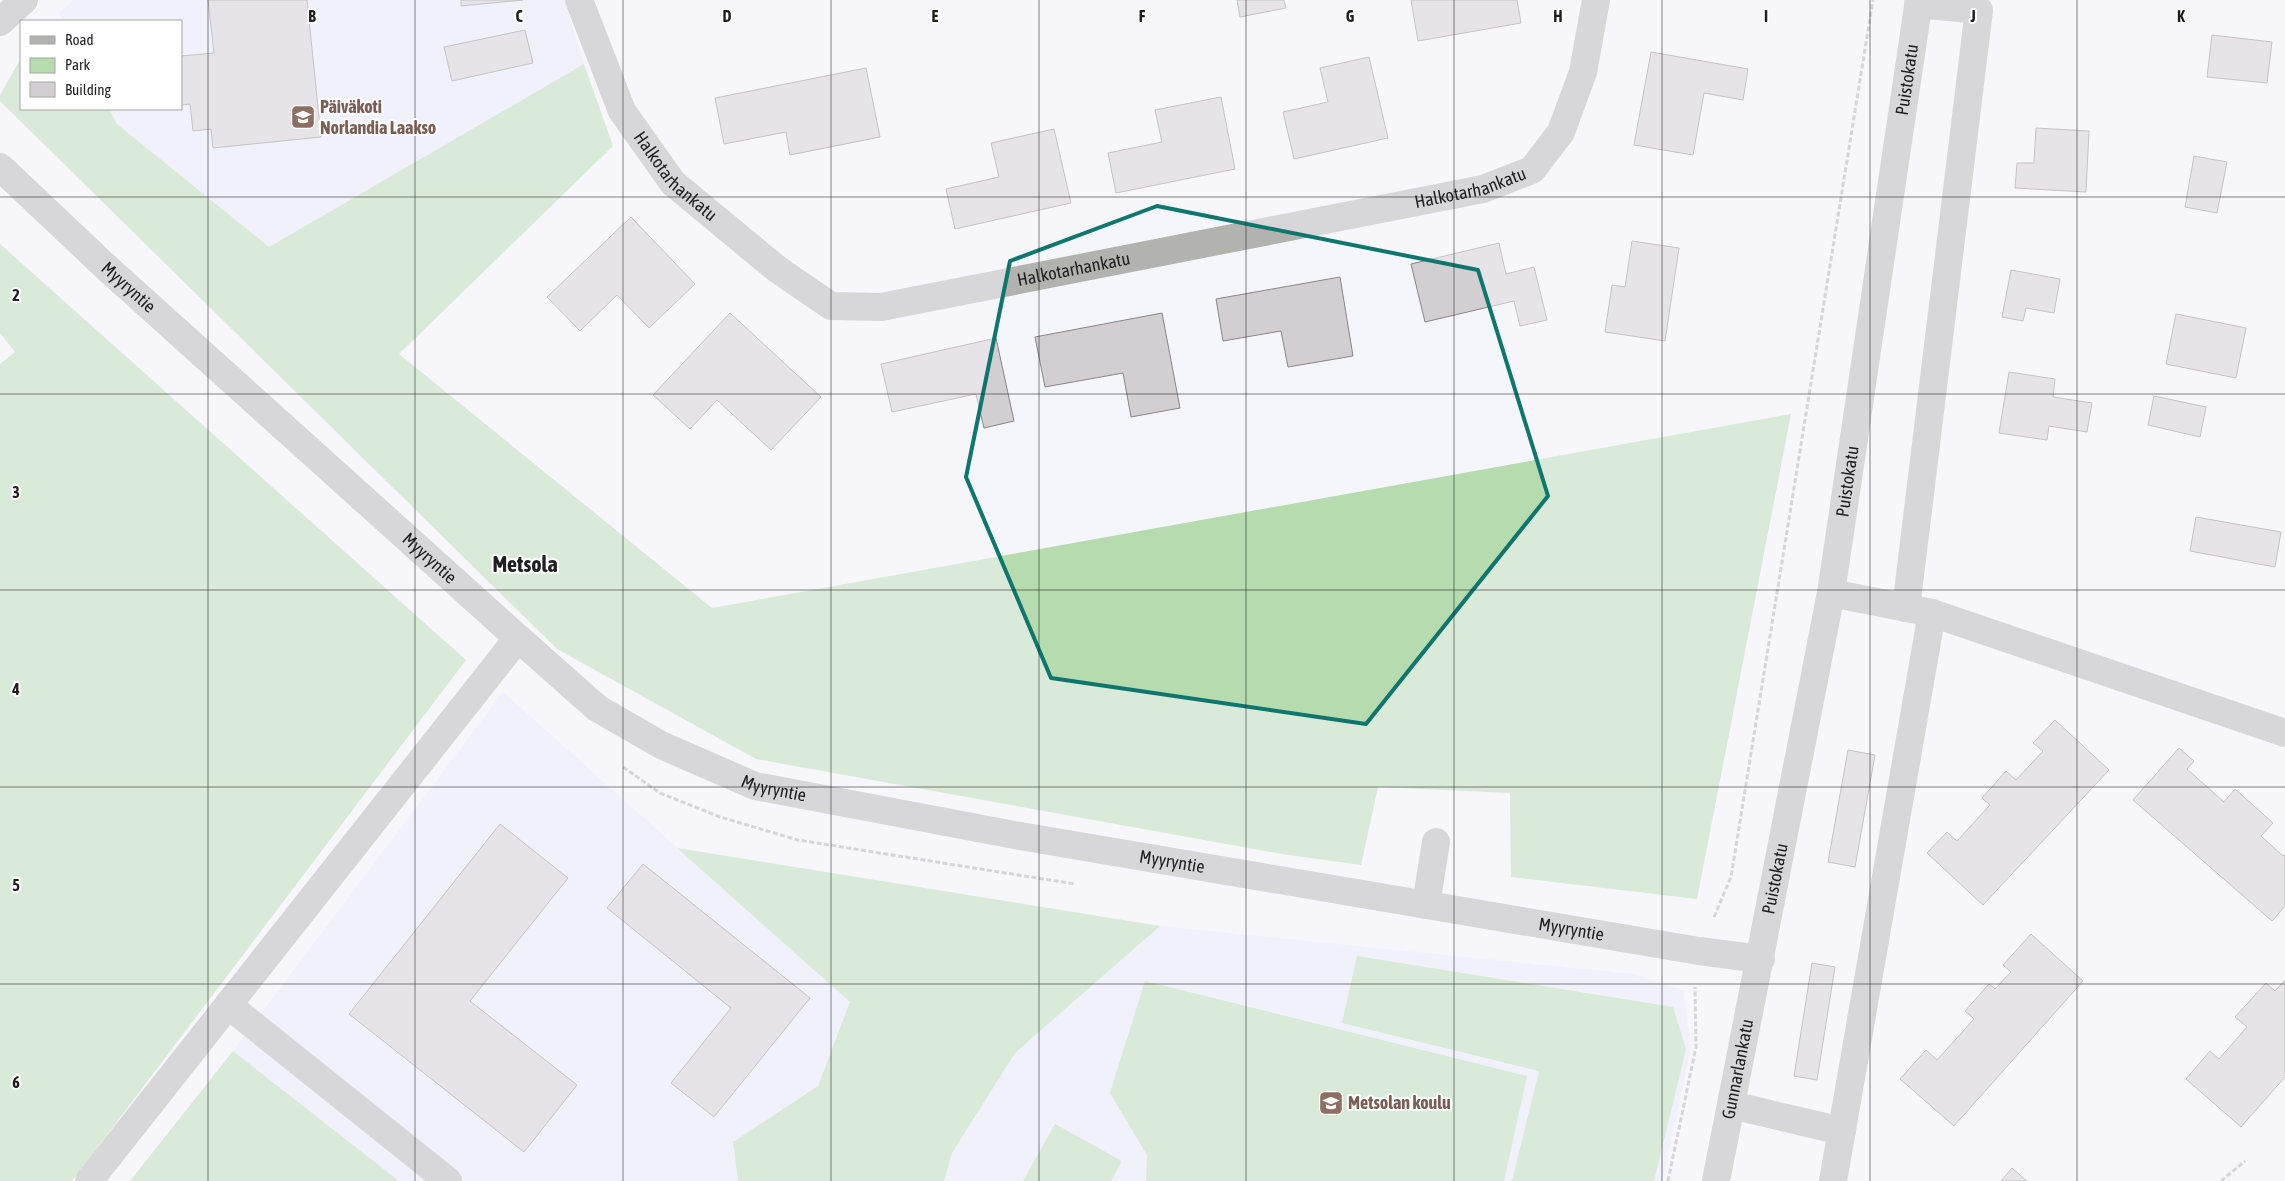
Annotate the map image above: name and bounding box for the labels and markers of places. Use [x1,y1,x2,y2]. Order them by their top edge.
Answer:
place label: Päiväkoti Norlandia Laakso [320,96,436,138]
school or university icon: Päiväkoti Norlandia Laakso [290,104,316,130]
school or university icon: Metsolan koulu [1318,1090,1344,1116]
place label: Metsolan koulu [1348,1092,1451,1113]

